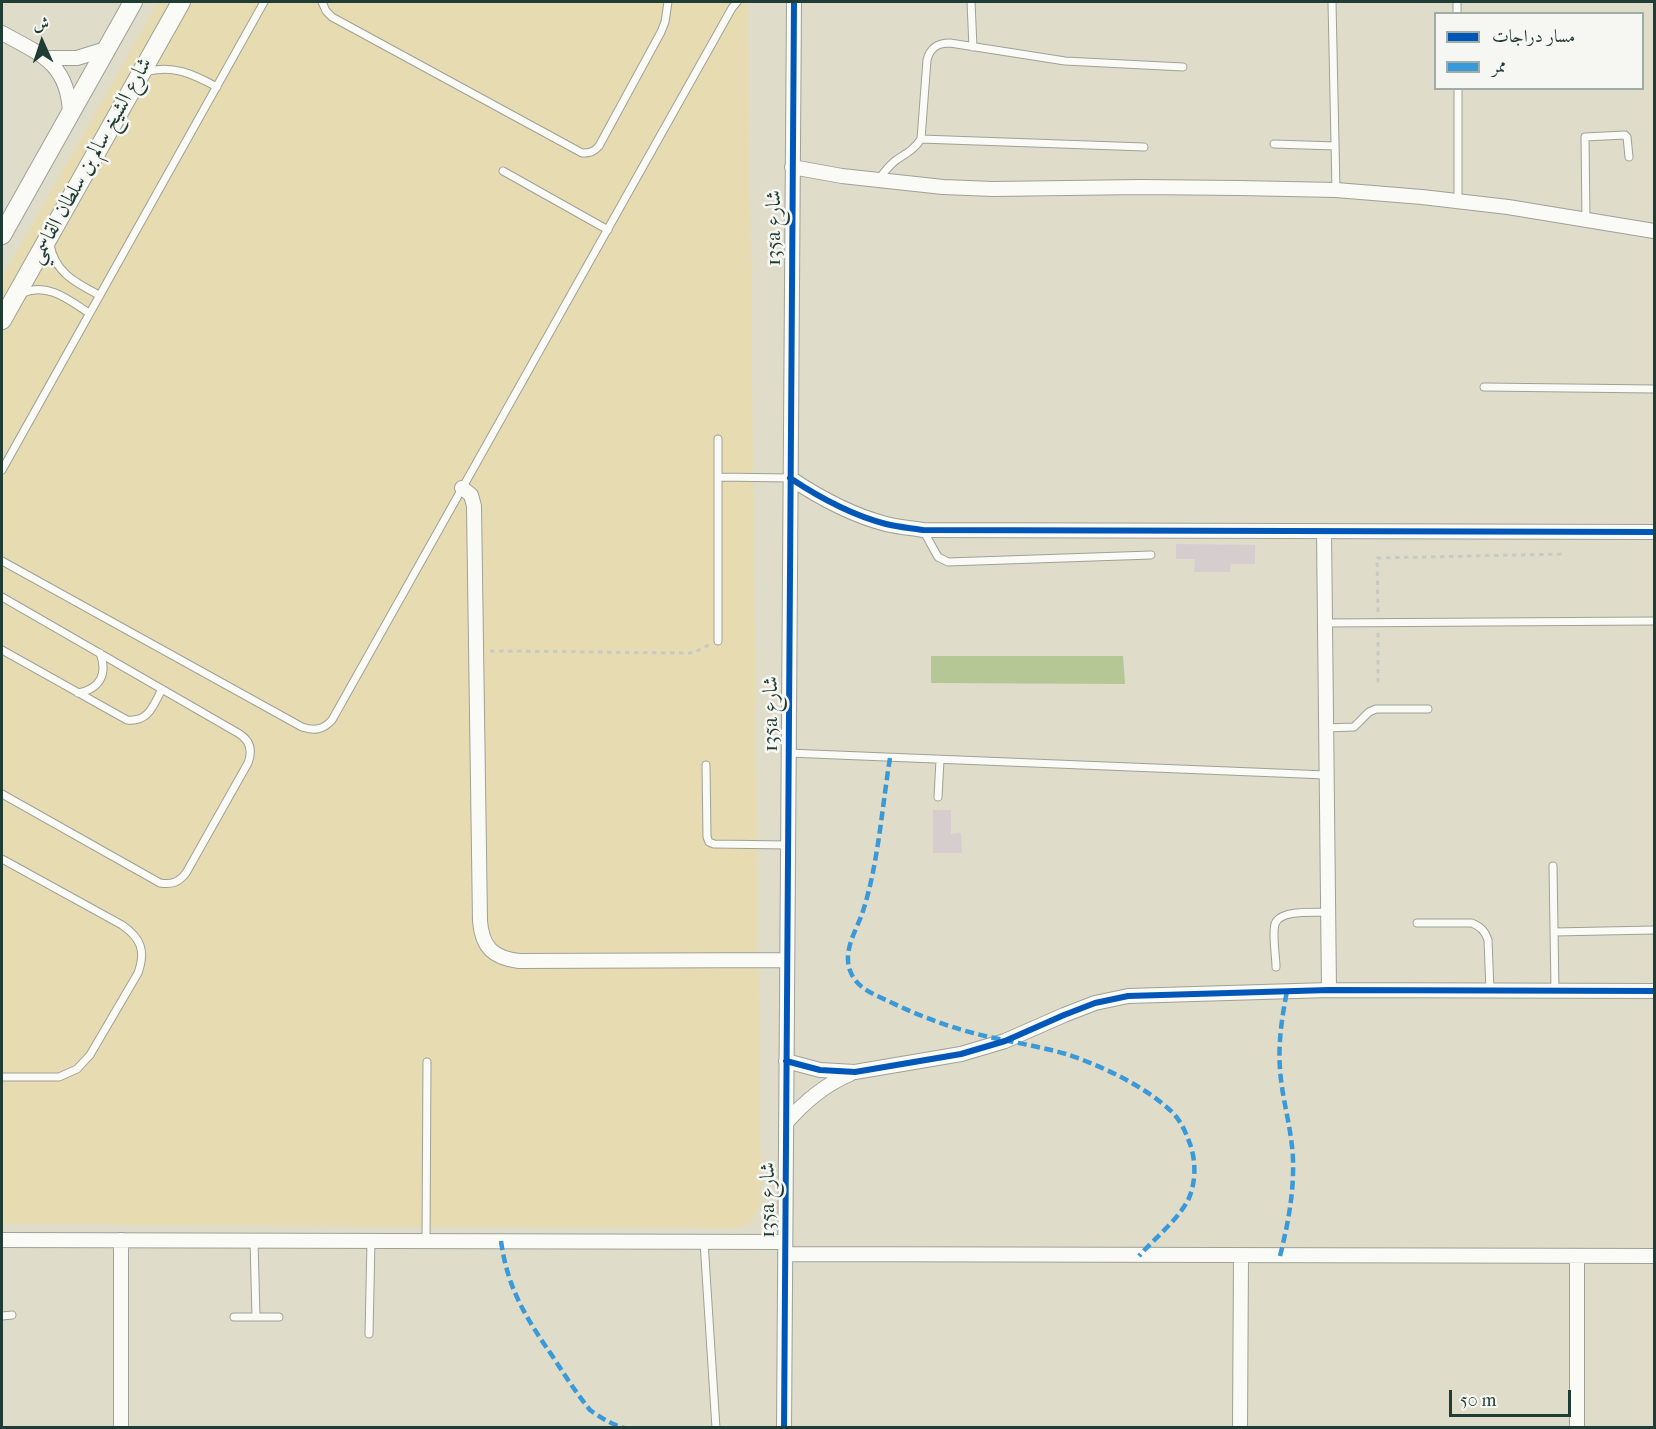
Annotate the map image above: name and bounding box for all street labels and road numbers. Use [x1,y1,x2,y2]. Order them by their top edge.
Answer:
street label: شارع الشيخ سالم بن سلطان القاسمي [24,54,158,268]
street label: 135a شارع [762,190,788,266]
street label: 135a شارع [759,676,785,752]
street label: 135a شارع [756,1162,782,1238]

